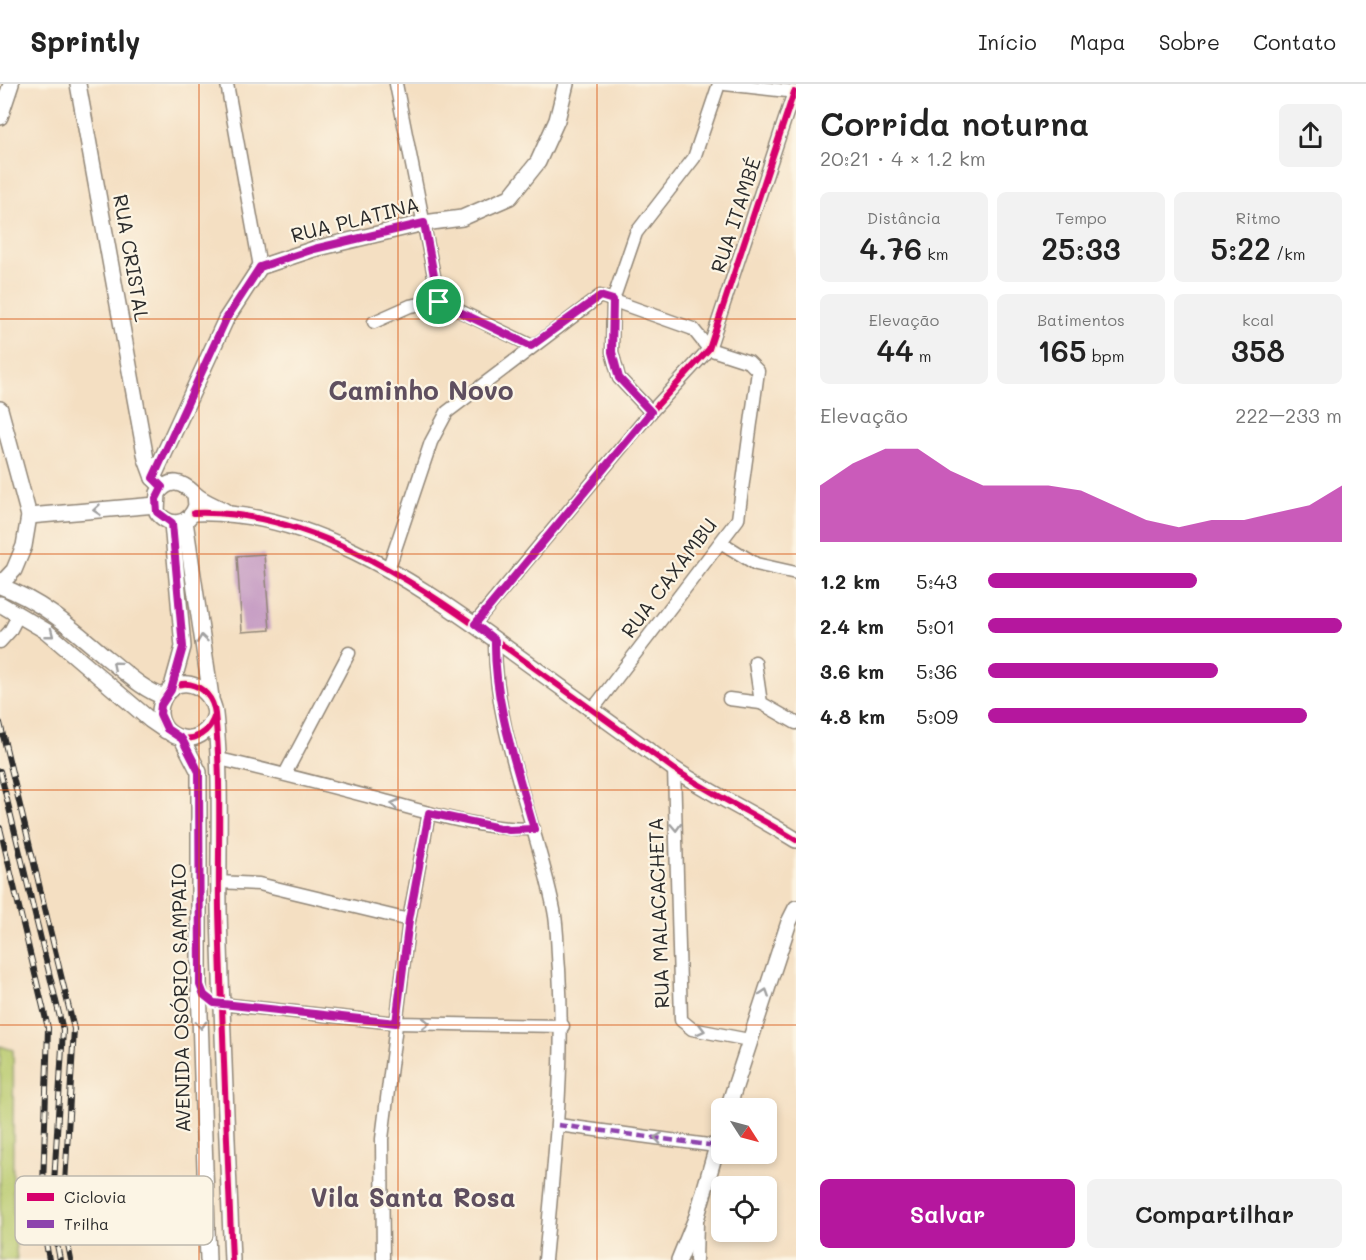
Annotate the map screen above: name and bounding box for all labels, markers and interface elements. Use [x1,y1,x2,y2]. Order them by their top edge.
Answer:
text: Sprintly [30,23,140,59]
text: Início [978,28,1037,55]
text: Mapa [1070,28,1126,55]
text: Sobre [1159,28,1220,55]
text: Contato [1253,28,1336,55]
text: Corrida noturna [820,101,1089,144]
button: share [1279,104,1342,167]
text: 20:21 · 4 × 1.2 km [820,145,986,171]
street label: RUA ITAMBÉ [704,154,766,276]
street label: RUA PLATINA [288,191,422,248]
street label: RUA CRISTAL [108,192,156,324]
text: Distância [867,207,941,228]
text: Tempo [1056,207,1106,228]
text: Ritmo [1236,207,1280,228]
text: 4.76 [860,228,922,268]
text: 25:33 [1041,228,1121,268]
text: 5:22 [1210,228,1271,268]
text: km [922,243,948,264]
text: /km [1271,243,1306,264]
pin [413,276,464,327]
icon: arrive [422,285,455,318]
text: Elevação [869,309,939,330]
text: Batimentos [1037,309,1125,330]
text: kcal [1242,309,1274,330]
text: 44 [877,330,914,370]
text: 165 [1038,330,1087,370]
text: 358 [1231,330,1285,370]
text: m [914,345,931,366]
text: bpm [1087,345,1124,366]
district label: Caminho Novo [328,373,514,407]
text: Elevação [820,402,908,428]
text: 222–233 m [1235,402,1342,428]
one-way arrow [93,503,102,516]
street label: RUA CAXAMBU [615,512,722,642]
text: 1.2 km [820,568,880,594]
text: 5:43 [916,568,957,594]
text: 2.4 km [820,613,884,639]
text: 5:01 [916,613,955,639]
one-way arrow [43,627,54,638]
one-way arrow [197,634,209,643]
text: 3.6 km [820,658,884,684]
text: 5:36 [916,658,958,684]
one-way arrow [112,661,123,672]
text: 4.8 km [820,703,885,729]
text: 5:09 [916,703,958,729]
one-way arrow [390,798,400,811]
street label: RUA MALACACHETA [642,817,674,1009]
one-way arrow [669,822,682,831]
street label: AVENIDA OSÓRIO SAMPAIO [165,863,195,1133]
one-way arrow [758,988,770,999]
one-way arrow [421,1017,430,1030]
one-way arrow [194,1020,207,1029]
one-way arrow [696,1023,706,1036]
north arrow [711,1098,777,1164]
map controls [711,1098,777,1242]
one-way arrow [653,1132,663,1145]
legend [15,1176,213,1245]
button: locate [711,1176,777,1242]
button: Salvar [820,1179,1075,1248]
button: Compartilhar [1087,1179,1342,1248]
district label: Vila Santa Rosa [310,1180,516,1214]
text: Ciclovia [64,1186,127,1207]
text: Trilha [64,1213,109,1234]

